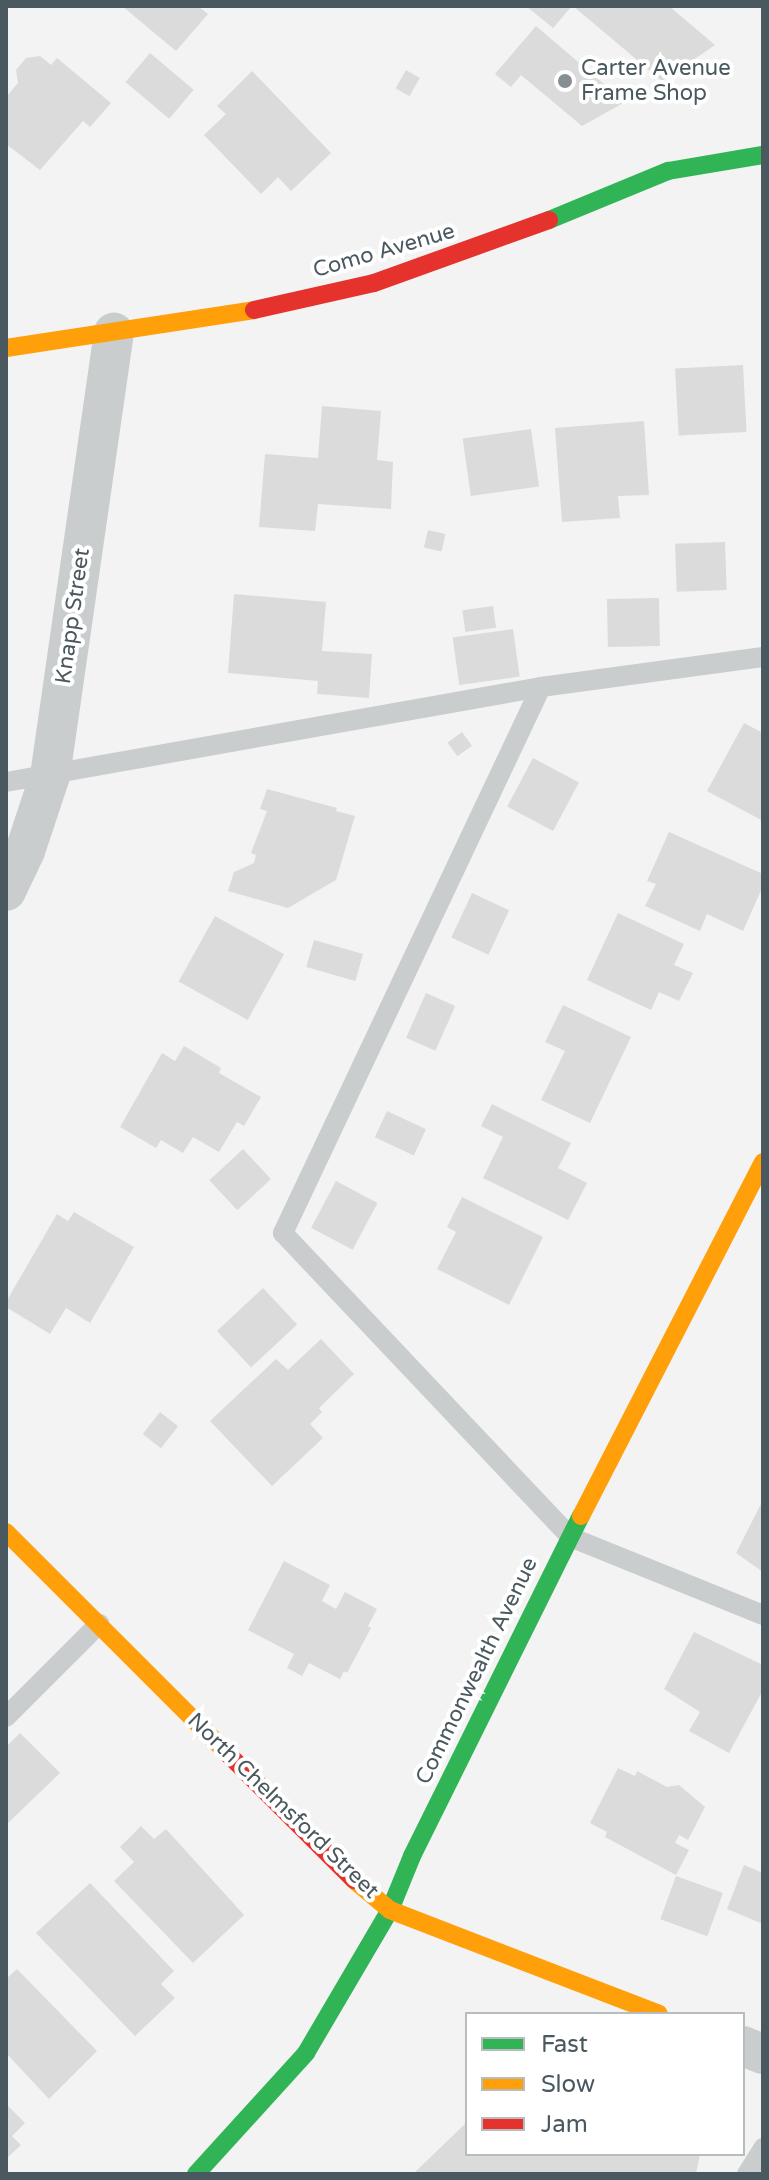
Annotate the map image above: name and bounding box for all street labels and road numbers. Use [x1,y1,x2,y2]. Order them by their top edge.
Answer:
street label: Como Avenue [310,218,458,284]
street label: Knapp Street [50,546,96,686]
street label: Commonwealth Avenue [411,1553,543,1789]
street label: North Chelmsford Street [182,1708,384,1904]

